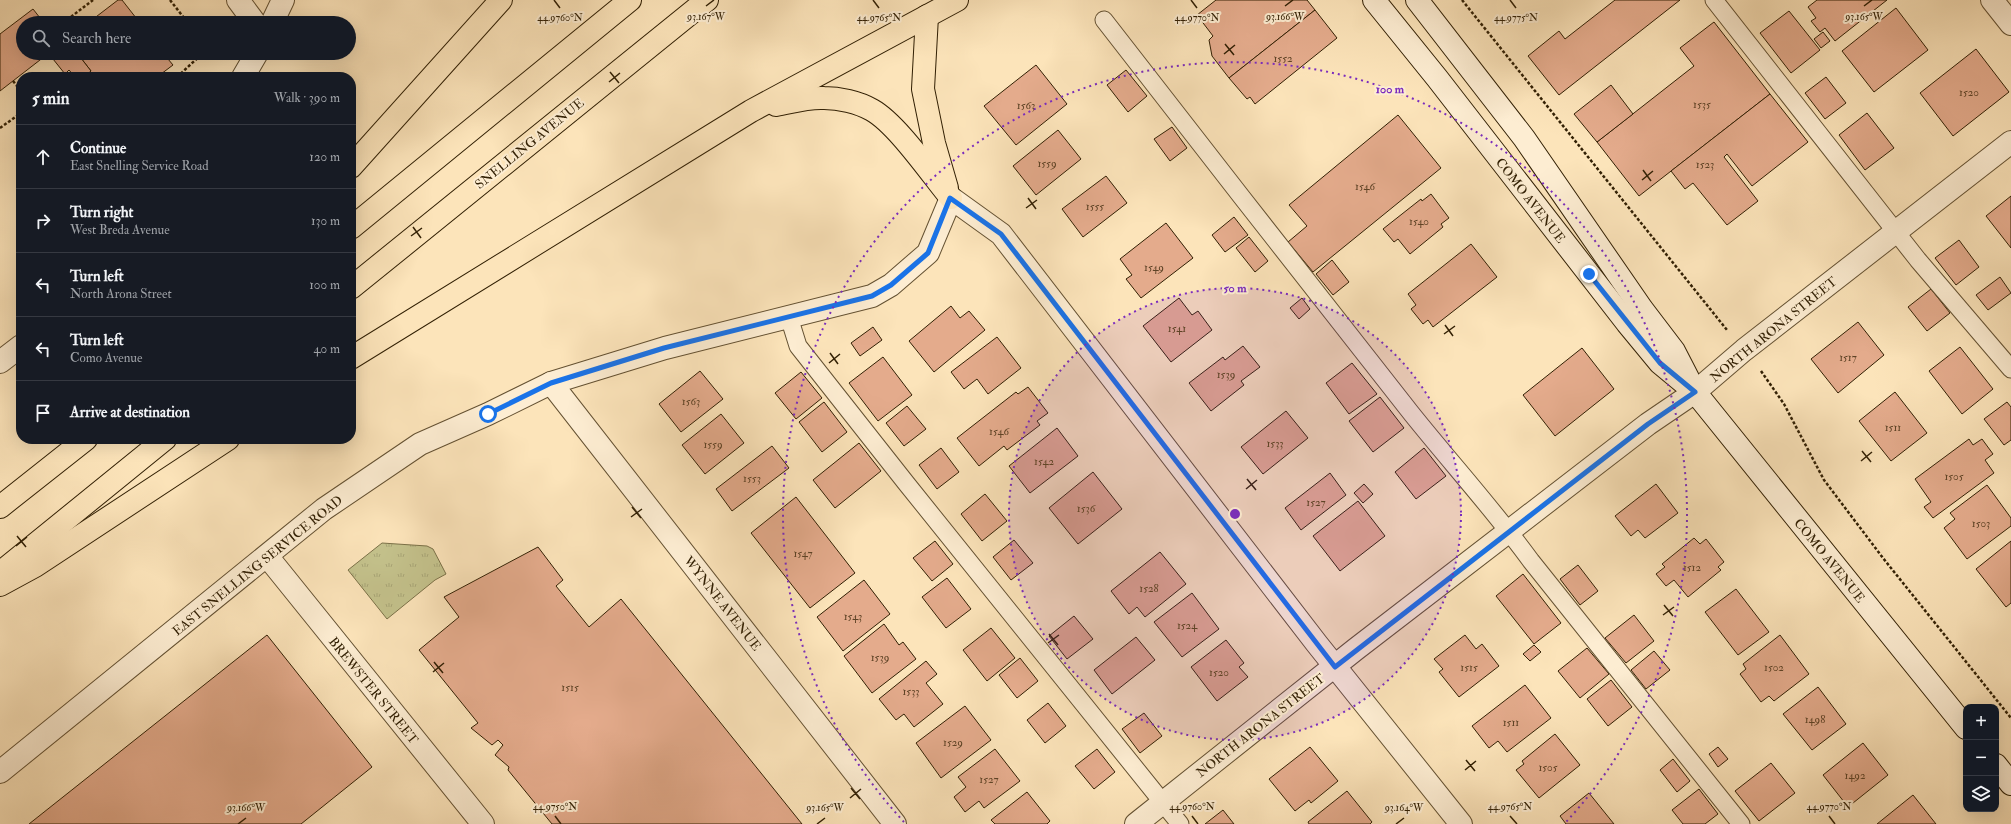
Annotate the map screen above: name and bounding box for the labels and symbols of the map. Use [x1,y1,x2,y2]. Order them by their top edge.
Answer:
text: 93.167°W [686,11,726,23]
text: 93.166°W [1265,11,1305,23]
text: 93.165°W [1844,11,1884,23]
text: 44.9760°N [537,12,583,24]
text: 44.9765°N [857,12,901,24]
text: 44.9770°N [1175,12,1219,24]
text: 44.9775°N [1494,12,1538,24]
house number: 1552 [1273,52,1293,65]
text: 100 m [1376,82,1405,97]
house number: 1520 [1959,86,1979,99]
street label: SNELLING AVENUE [472,95,587,193]
house number: 1535 [1693,98,1711,111]
house number: 1563 [1017,99,1035,112]
street label: COMO AVENUE [1492,155,1568,246]
house number: 1559 [1037,157,1057,170]
house number: 1523 [1696,158,1714,171]
house number: 1546 [1355,180,1376,193]
house number: 1555 [1086,200,1104,213]
house number: 1540 [1409,215,1429,228]
house number: 1549 [1144,261,1164,274]
route end [1580,265,1598,283]
street label: NORTH ARONA STREET [1707,273,1841,386]
text: 50 m [1223,281,1247,296]
house number: 1541 [1168,322,1186,335]
house number: 1517 [1839,351,1857,364]
house number: 1539 [1217,368,1235,381]
house number: 1563 [682,395,700,408]
route start [479,405,497,423]
house number: 1511 [1885,421,1901,434]
house number: 1546 [989,425,1010,438]
house number: 1533 [1266,437,1284,450]
house number: 1559 [703,438,723,451]
house number: 1542 [1034,455,1054,468]
house number: 1505 [1944,470,1964,483]
house number: 1553 [743,472,761,485]
street label: EAST SNELLING SERVICE ROAD [169,492,346,639]
house number: 1527 [1306,496,1326,509]
house number: 1536 [1077,502,1097,515]
centre of rings [1228,507,1242,521]
street label: COMO AVENUE [1790,515,1868,606]
house number: 1503 [1972,517,1990,530]
house number: 1547 [793,547,813,560]
street label: WYNNE AVENUE [680,552,764,654]
house number: 1512 [1683,561,1702,574]
house number: 1528 [1139,582,1159,595]
house number: 1543 [844,610,862,623]
house number: 1524 [1177,619,1198,632]
street label: BREWSTER STREET [325,634,422,748]
house number: 1539 [871,651,889,664]
house number: 1515 [1460,661,1478,674]
house number: 1502 [1764,661,1784,674]
house number: 1520 [1209,666,1229,679]
street label: NORTH ARONA STREET [1193,670,1328,781]
house number: 1515 [561,681,579,694]
house number: 1533 [902,685,920,698]
house number: 1498 [1805,713,1825,726]
house number: 1511 [1503,716,1519,729]
house number: 1529 [943,736,963,749]
house number: 1505 [1538,761,1558,774]
house number: 1492 [1844,769,1866,782]
house number: 1527 [979,773,999,786]
text: 44.9750°N [533,801,577,813]
text: 44.9760°N [1169,801,1215,813]
text: 44.9765°N [1488,801,1532,813]
text: 44.9770°N [1807,801,1851,813]
text: 93.166°W [226,802,266,814]
text: 93.165°W [805,802,845,814]
text: 93.164°W [1384,802,1424,814]

